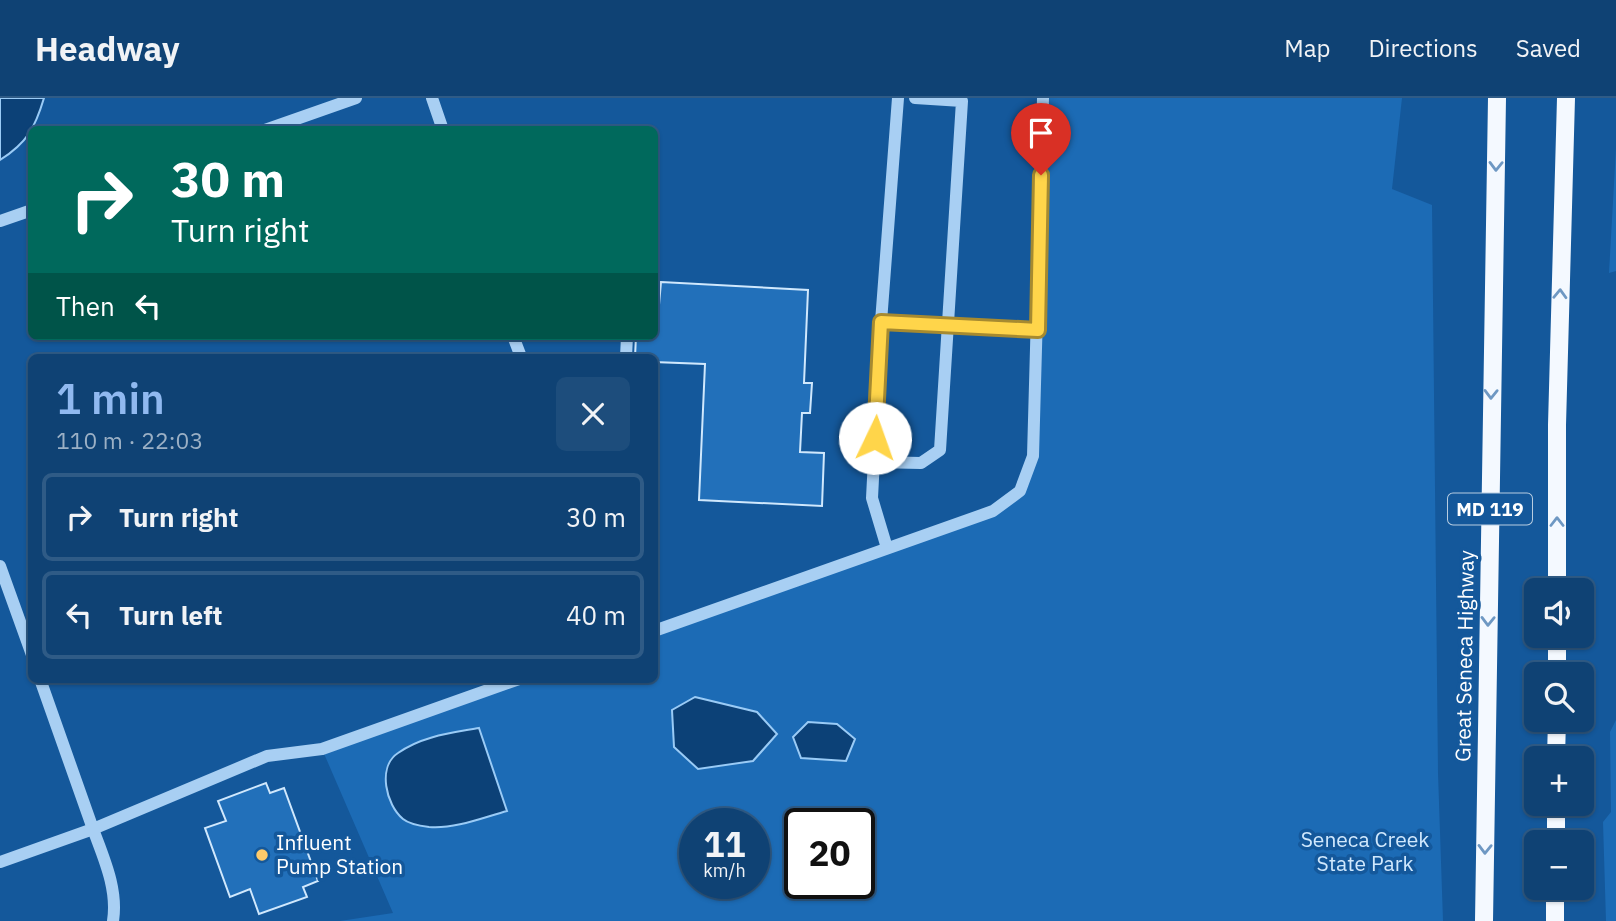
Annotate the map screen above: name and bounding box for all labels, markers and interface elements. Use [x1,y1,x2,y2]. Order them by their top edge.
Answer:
text: Headway [35,27,180,70]
text: Map [1284,32,1330,64]
text: Directions [1368,32,1478,64]
text: Saved [1516,32,1581,64]
pin [1011,103,1071,175]
icon: arrive [1022,114,1060,152]
text: 30 m [171,147,285,210]
icon: right [56,154,147,245]
one-way arrow [1488,161,1503,172]
text: Turn right [171,209,309,251]
icon: left [129,287,167,325]
one-way arrow [1553,288,1568,299]
text: Then [56,289,115,323]
text: 1 min [56,371,165,426]
button: close [556,377,630,451]
one-way arrow [1484,388,1499,399]
position arrow [838,401,912,475]
text: 110 m · 22:03 [56,425,203,455]
road number: MD 119 [1448,494,1532,524]
icon: right [60,498,98,536]
text: Turn right [119,500,238,534]
text: 30 m [566,500,626,534]
one-way arrow [1549,516,1565,526]
street label: Great Seneca Highway [1448,549,1480,762]
map controls [1524,578,1594,900]
button: sound [1524,578,1594,648]
icon: left [60,596,98,634]
text: Turn left [119,598,222,632]
text: 40 m [566,598,626,632]
one-way arrow [1481,616,1496,627]
button: search [1524,662,1594,732]
button: + [1524,746,1594,816]
speed limit sign: 20 [784,808,875,899]
text: 11 [703,821,746,867]
park label: Seneca Creek State Park [1301,825,1429,877]
place label: Influent Pump Station [276,828,403,880]
button: − [1524,830,1594,900]
one-way arrow [1478,843,1493,854]
marker: Influent Pump Station [254,847,270,863]
text: km/h [703,859,746,882]

